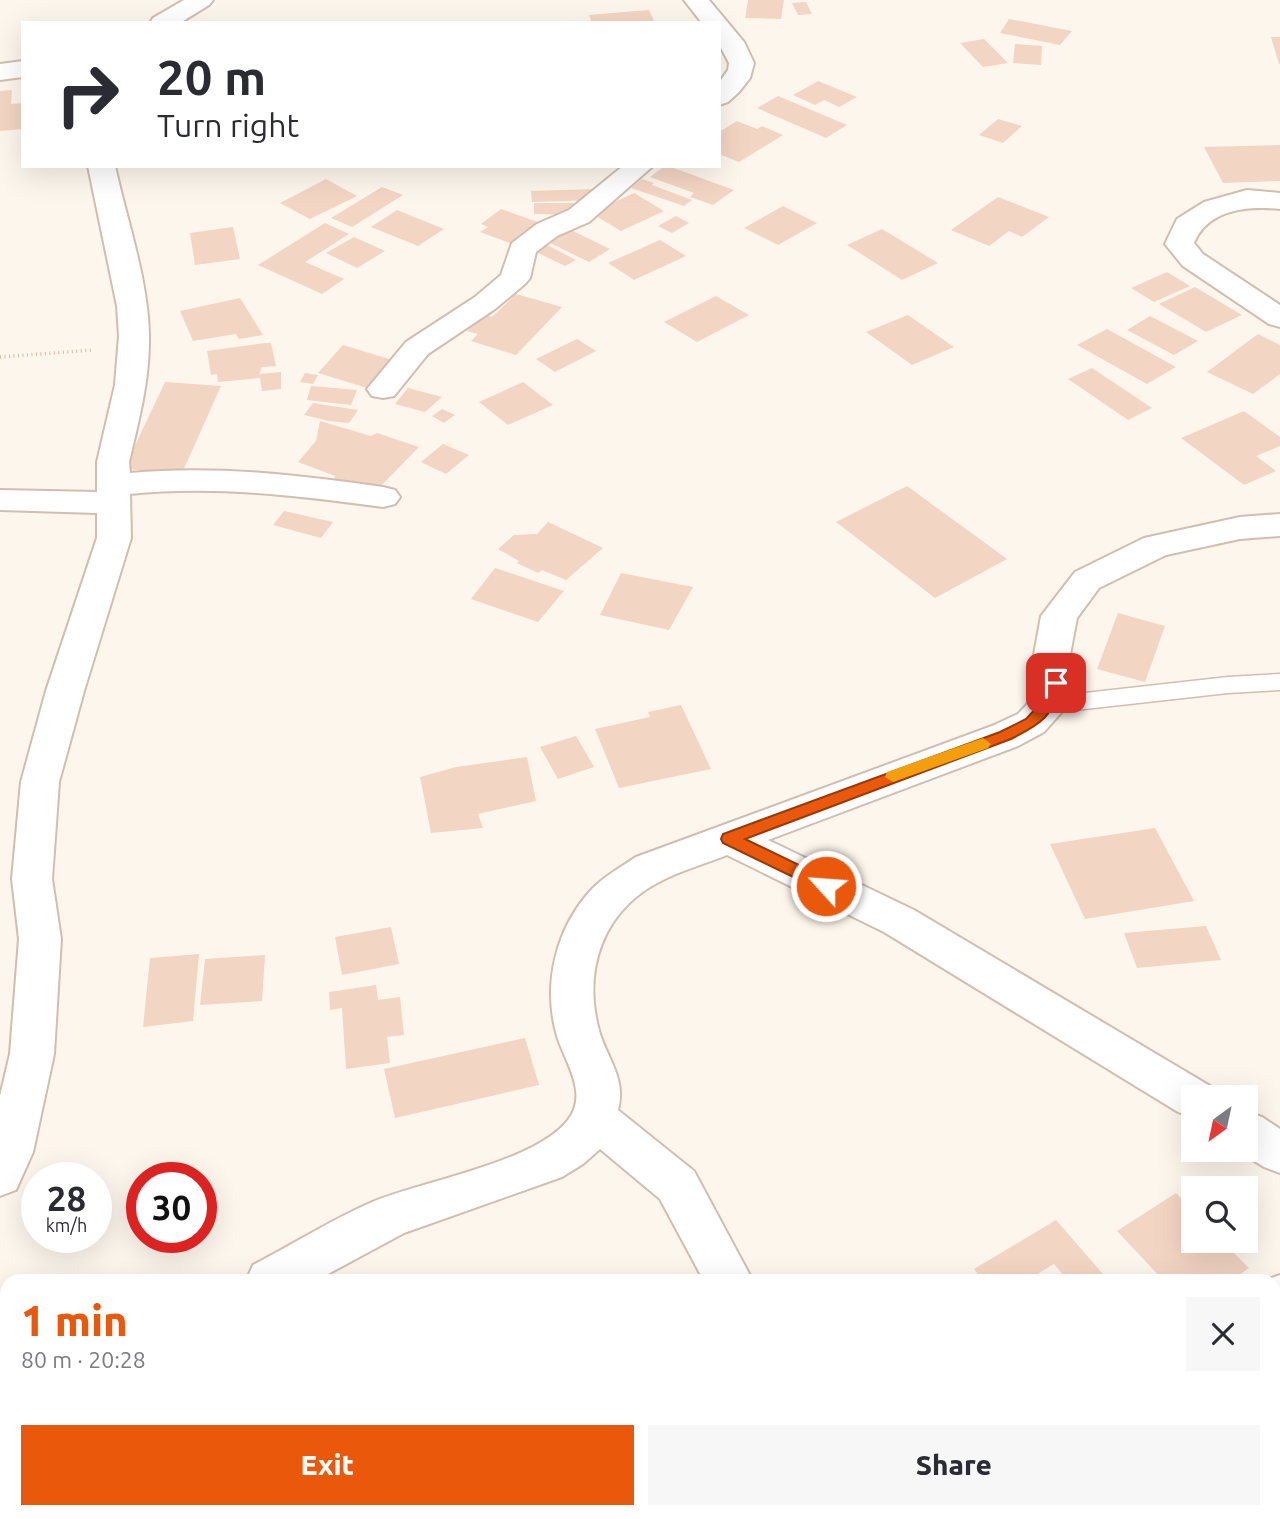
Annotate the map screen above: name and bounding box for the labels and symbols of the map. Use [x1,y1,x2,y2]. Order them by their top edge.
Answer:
pin [1026,653,1086,713]
position arrow [789,849,863,923]
north arrow [1181,1085,1258,1162]
speed limit sign: 30 [126,1162,217,1253]

